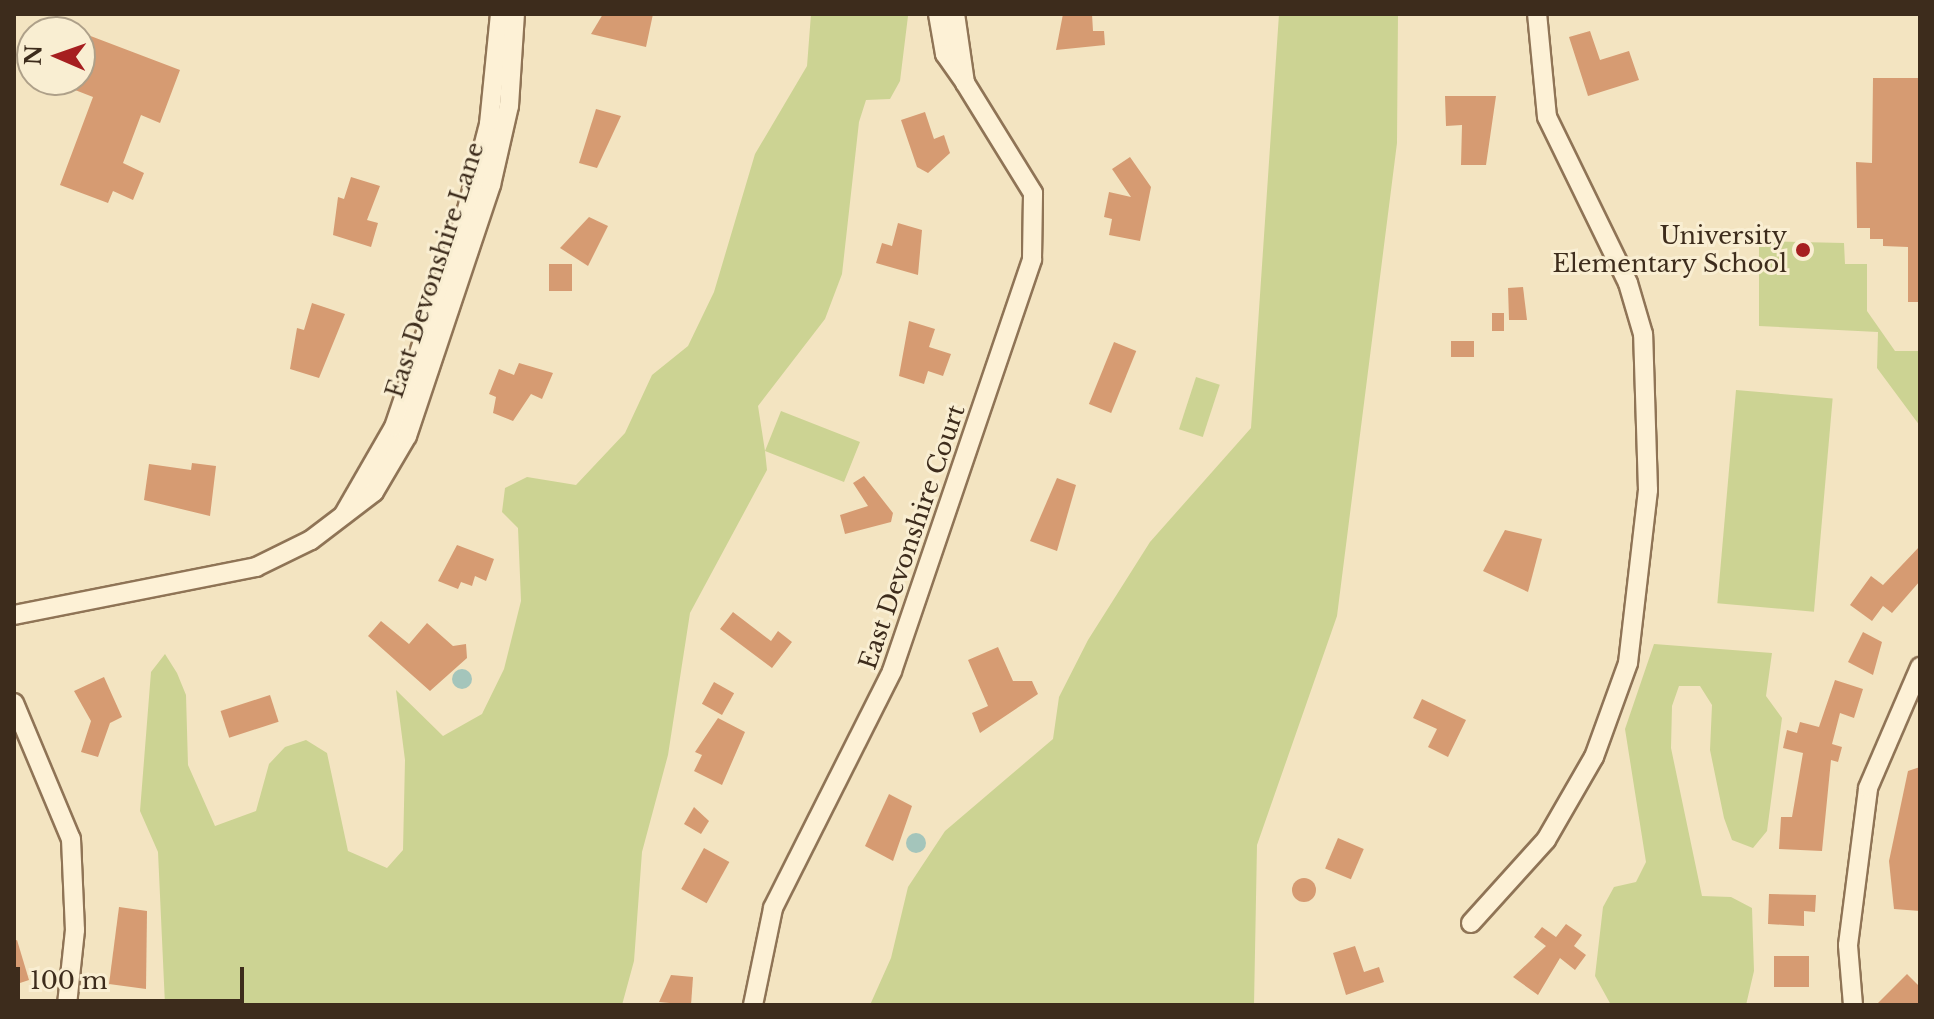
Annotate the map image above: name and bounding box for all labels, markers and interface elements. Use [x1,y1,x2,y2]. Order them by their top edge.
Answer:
north arrow [16,16,96,96]
text: N [20,44,47,66]
street label: East Devonshire Lane [380,139,490,401]
place label: University Elementary School [1552,222,1787,278]
marker: University Elementary School [1794,241,1812,259]
street label: East Devonshire Court [853,401,971,673]
scale bar [20,951,248,1001]
text: 100 m [30,966,108,995]

